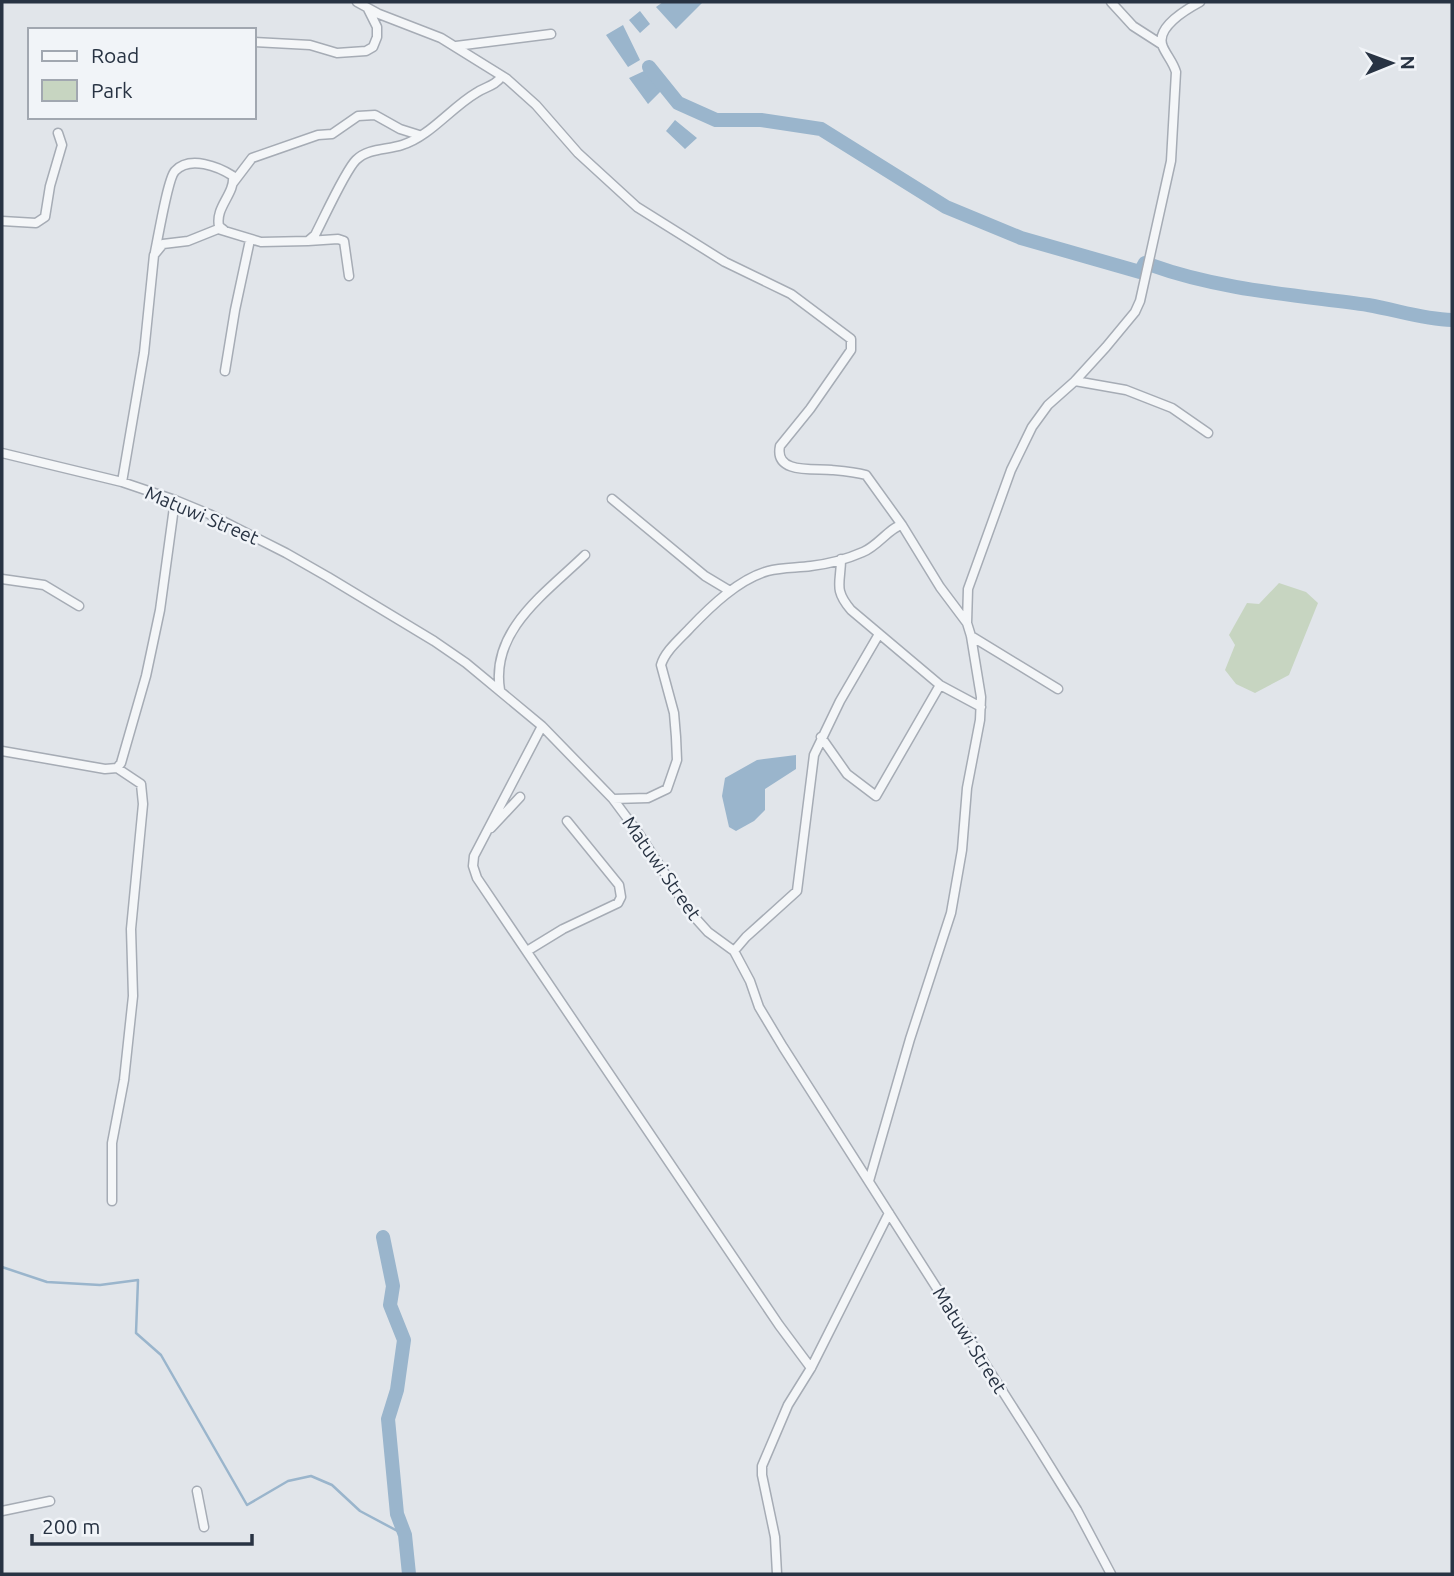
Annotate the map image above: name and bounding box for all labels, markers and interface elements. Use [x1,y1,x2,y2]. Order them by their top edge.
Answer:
legend [28,28,256,119]
north arrow [1356,28,1426,98]
text: Road [91,43,139,67]
text: N [1397,55,1419,70]
text: Park [91,78,133,102]
street label: Matuwi Street [142,481,263,549]
street label: Matuwi Street [618,812,706,924]
street label: Matuwi Street [929,1283,1012,1398]
scale bar [32,1502,252,1546]
text: 200 m [42,1514,100,1538]

